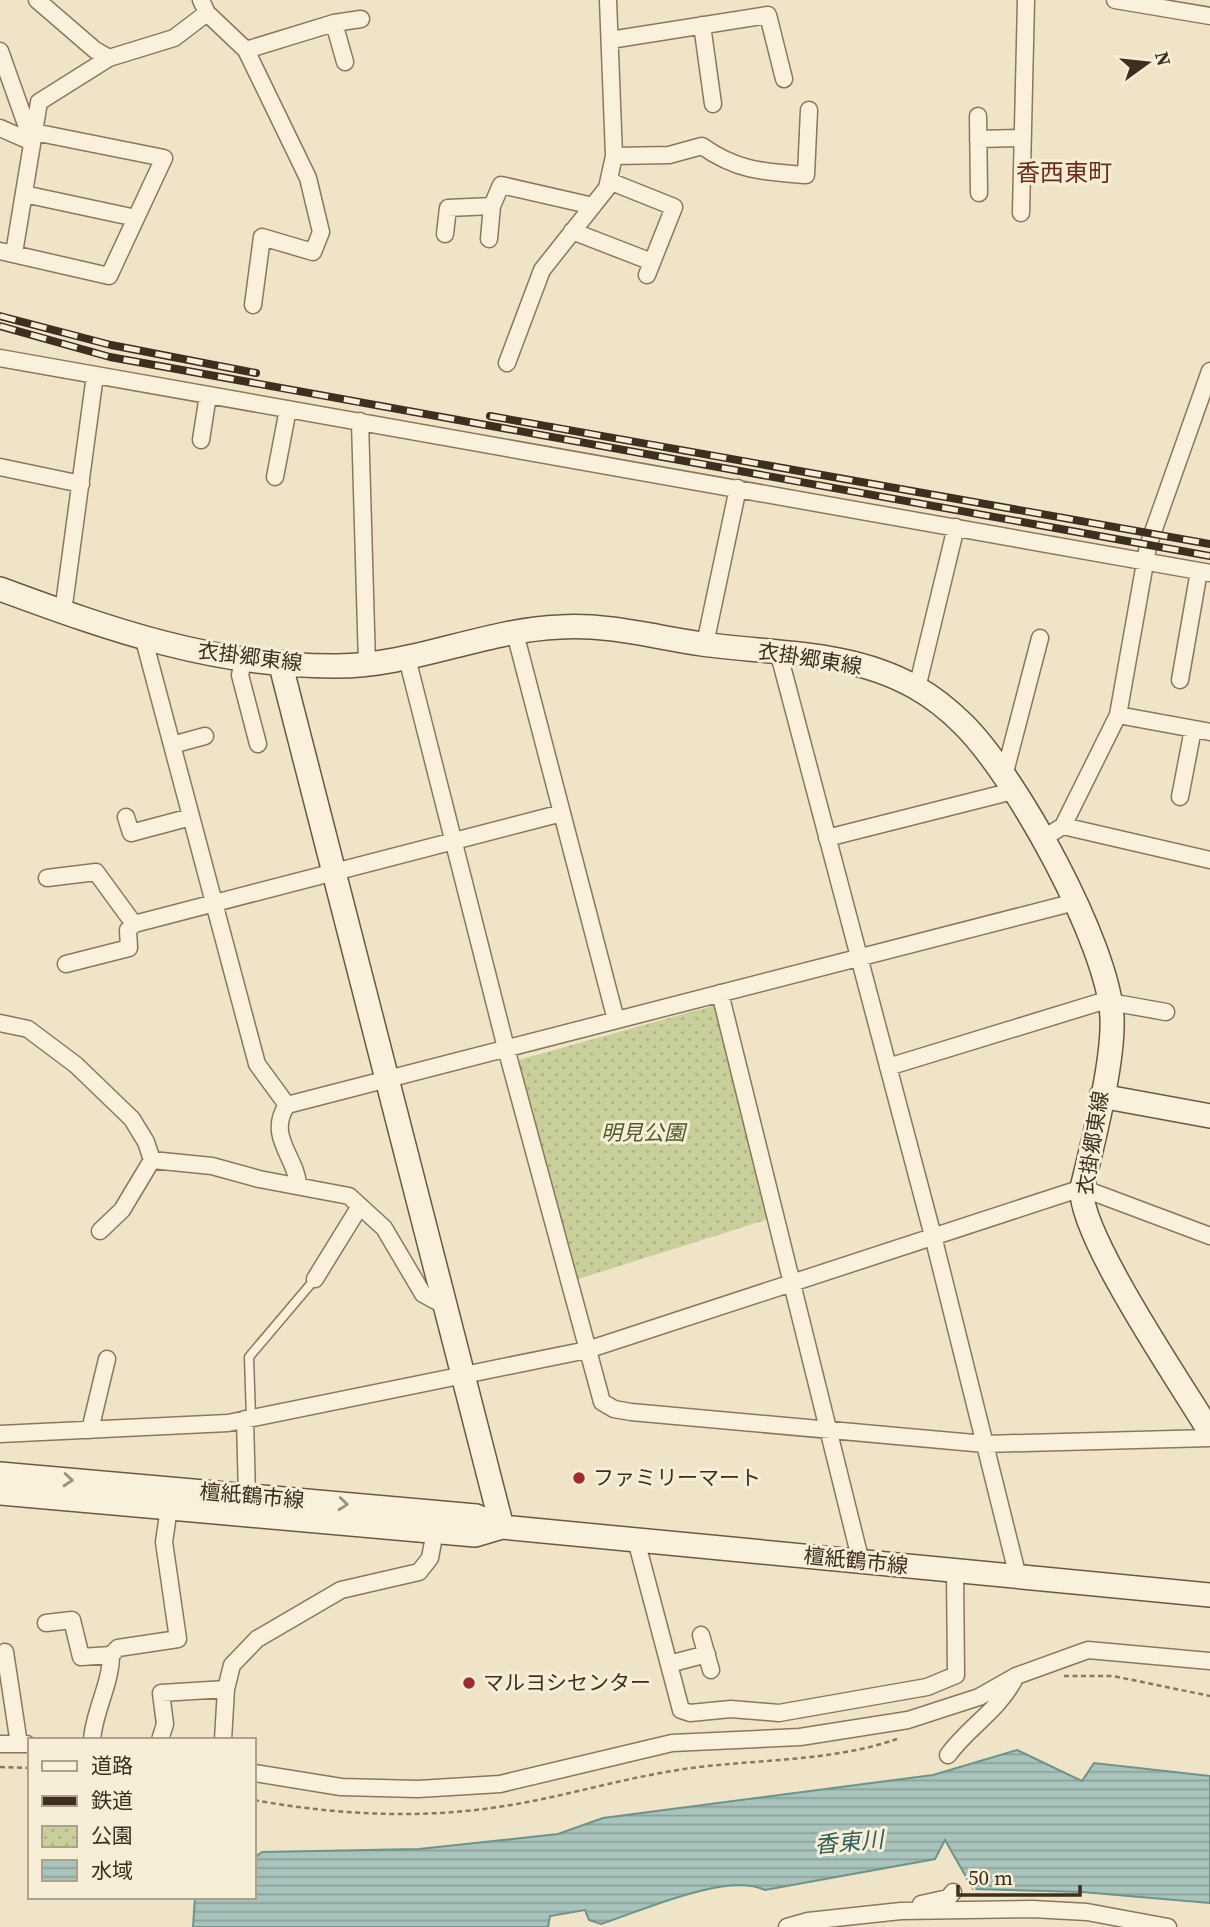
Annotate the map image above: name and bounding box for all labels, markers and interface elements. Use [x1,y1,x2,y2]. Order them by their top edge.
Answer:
north arrow [1112,28,1182,98]
text: N [1149,49,1178,69]
district label: 香西東町 [1016,156,1112,189]
street label: 衣掛郷東線 [196,636,304,677]
street label: 衣掛郷東線 [756,636,864,681]
street label: 衣掛郷東線 [1070,1089,1115,1197]
park label: 明見公園 [601,1118,688,1147]
place label: ファミリーマート [593,1463,761,1492]
marker: ファミリーマート [571,1470,587,1486]
one-way arrow [63,1472,74,1487]
street label: 檀紙鶴市線 [198,1476,306,1515]
one-way arrow [338,1497,349,1512]
street label: 檀紙鶴市線 [802,1541,910,1580]
place label: マルヨシセンター [483,1668,651,1697]
marker: マルヨシセンター [461,1675,477,1691]
legend [28,1738,256,1899]
text: 道路 [91,1751,133,1780]
text: 鉄道 [91,1786,133,1815]
text: 公園 [91,1821,133,1850]
water label: 香東川 [813,1823,888,1861]
scale bar [958,1854,1080,1898]
text: 水域 [91,1856,133,1885]
text: 50 m [968,1863,1013,1892]

